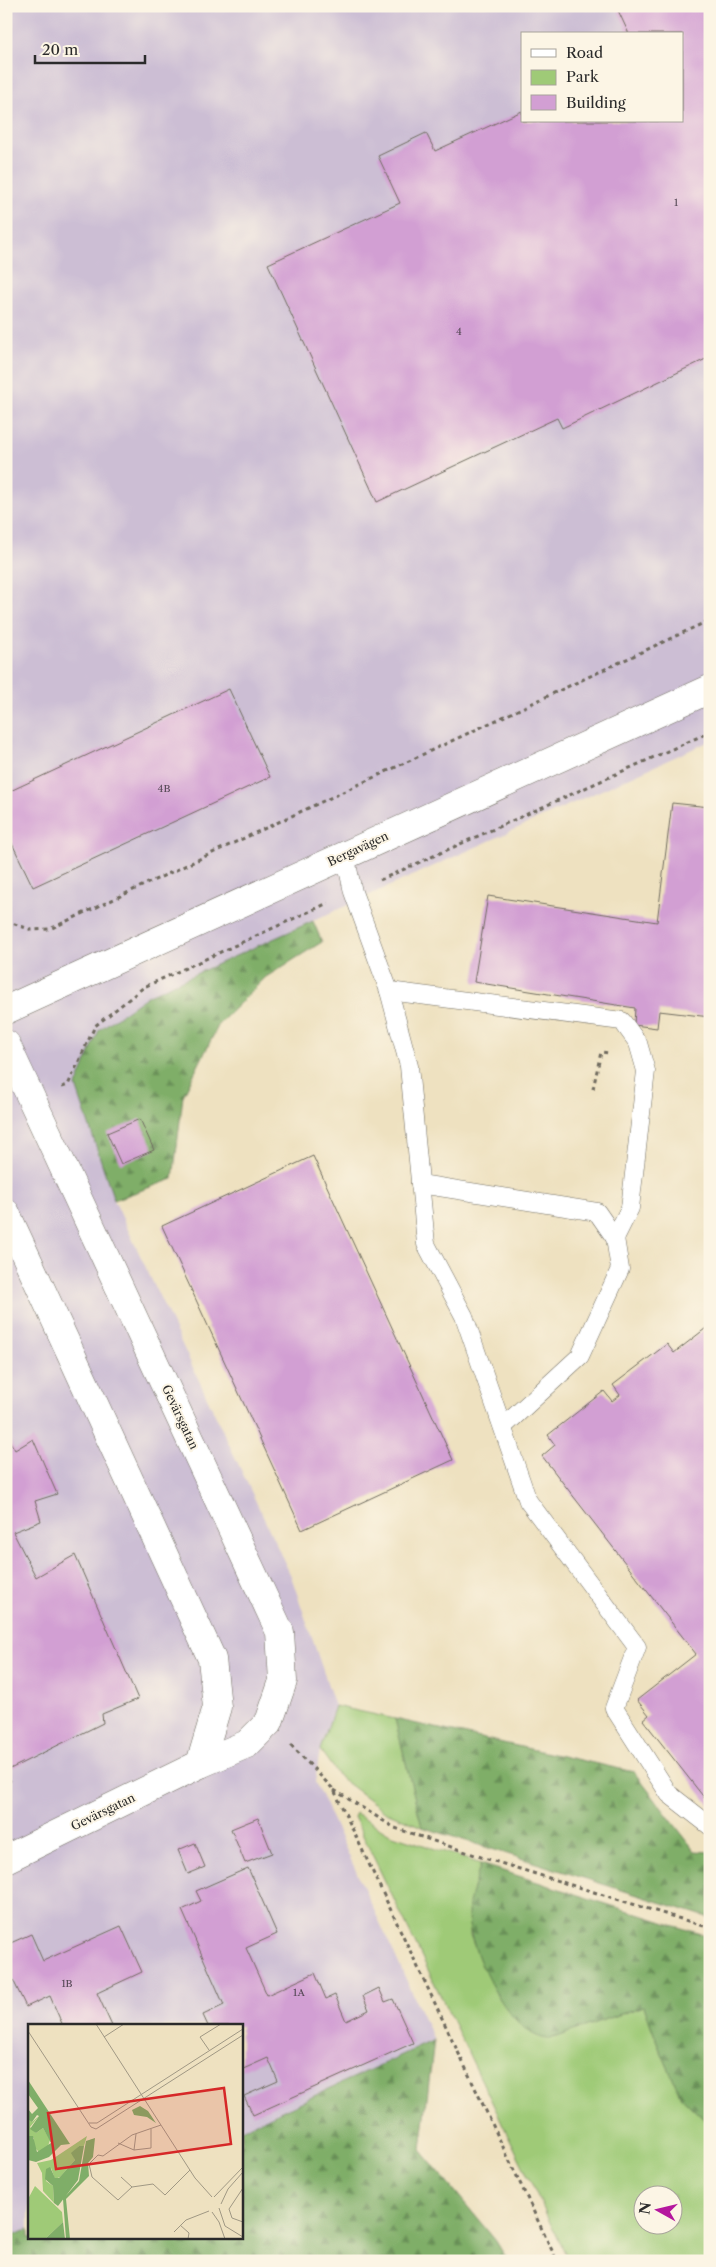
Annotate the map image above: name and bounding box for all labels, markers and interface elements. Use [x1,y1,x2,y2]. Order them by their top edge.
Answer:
scale bar [35,32,145,64]
legend [521,32,684,122]
text: 20 m [42,40,78,59]
text: Road [566,43,603,62]
text: Park [566,67,600,86]
text: Building [566,93,626,112]
house number: 1 [674,196,679,209]
house number: 4 [456,325,462,338]
house number: 4B [158,782,170,795]
street label: Bergavägen [325,828,391,869]
street label: Gevärsgatan [159,1382,202,1452]
street label: Gevärsgatan [68,1789,138,1834]
house number: 1B [61,1977,73,1990]
house number: 1A [293,1986,306,1999]
inset map [28,2024,242,2240]
north arrow [634,2184,684,2234]
text: N [635,2201,655,2215]

